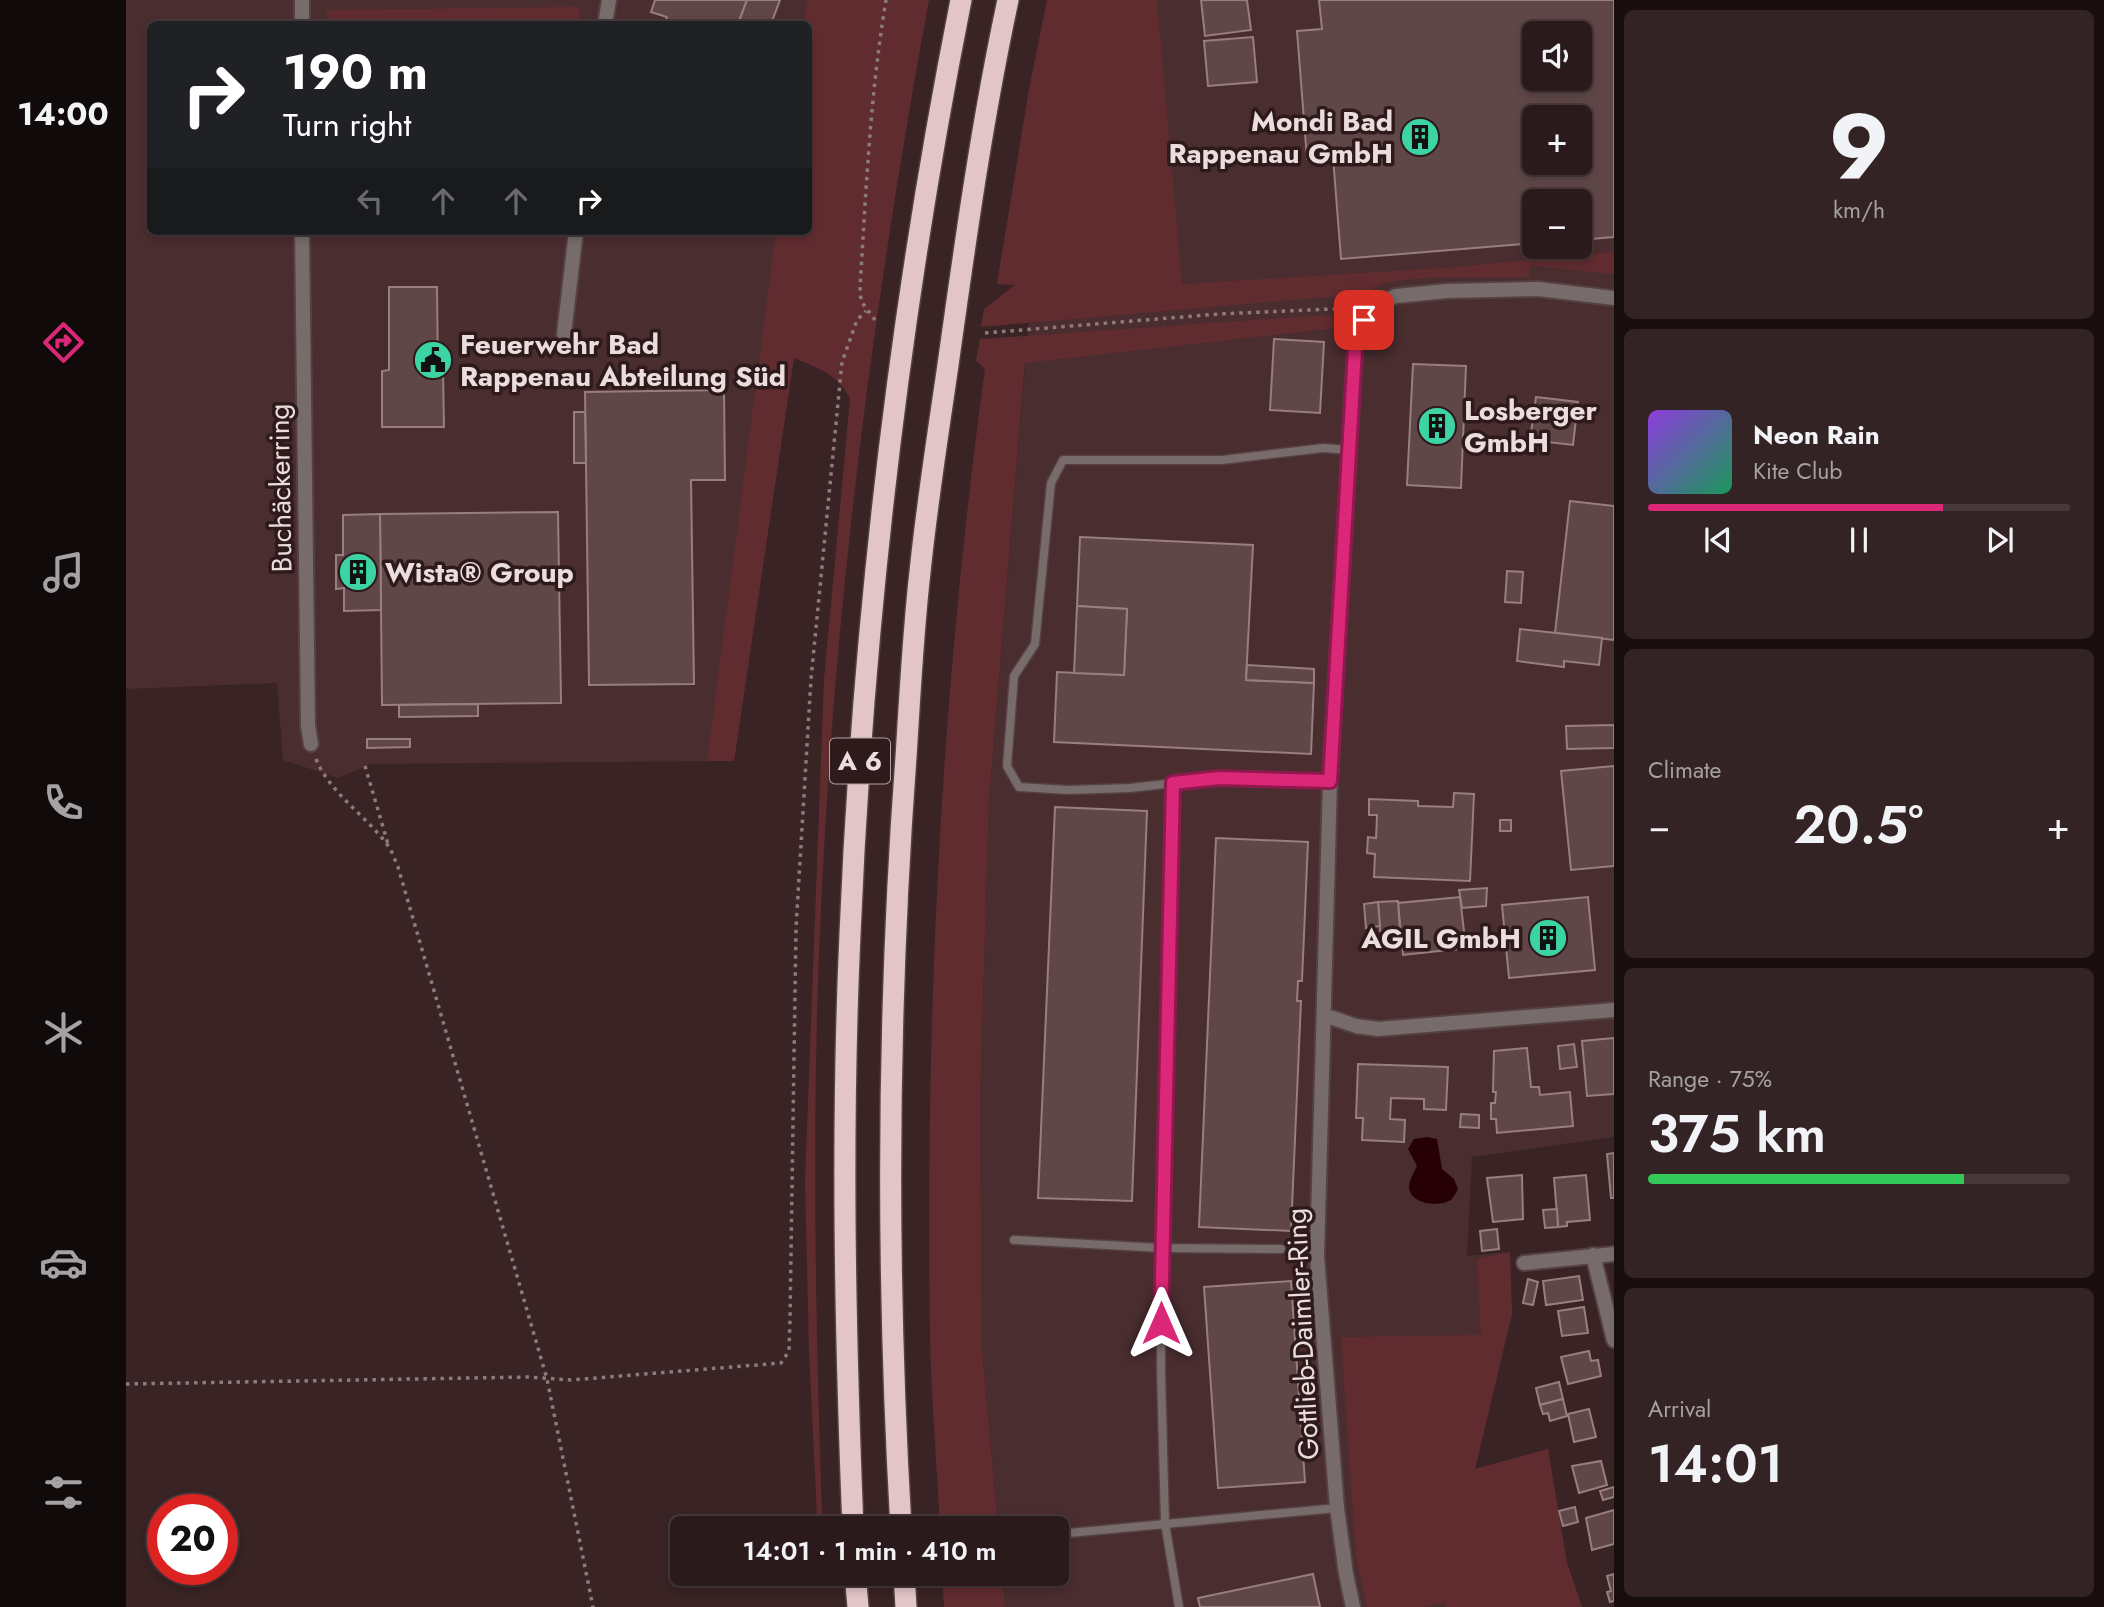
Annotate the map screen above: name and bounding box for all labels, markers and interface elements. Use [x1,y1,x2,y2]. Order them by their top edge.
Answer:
map controls [1522,21,1592,259]
button: sound [1522,21,1592,91]
text: 190 m [283,37,428,107]
icon: right [168,49,259,140]
text: 9 [1829,82,1889,213]
text: 14:00 [17,91,109,137]
place label: Mondi Bad Rappenau GmbH [1168,101,1393,174]
text: Turn right [283,102,412,148]
button: + [1522,105,1592,175]
building icon: Mondi Bad Rappenau GmbH [1399,116,1441,158]
icon: left [351,182,389,220]
icon: ahead [424,182,462,220]
icon: ahead [497,182,535,220]
icon: right [570,182,608,220]
button: − [1522,189,1592,259]
text: km/h [1833,193,1885,227]
pin [1334,290,1394,350]
icon: arrive [1345,301,1383,339]
icon: directions [39,318,88,367]
place label: Feuerwehr Bad Rappenau Abteilung Süd [460,324,786,397]
public building icon: Feuerwehr Bad Rappenau Abteilung Süd [412,339,454,381]
place label: Losberger GmbH [1464,390,1598,463]
street label: Buchäckerring [259,403,302,573]
building icon: Losberger GmbH [1416,405,1458,447]
text: Neon Rain [1753,416,1880,454]
text: Kite Club [1753,454,1842,488]
icon: previous [1699,521,1737,559]
icon: pause [1840,521,1878,559]
icon: next [1981,521,2019,559]
icon: music [39,548,88,597]
building icon: Wista® Group [337,551,379,593]
place label: Wista® Group [385,552,574,593]
road number: A 6 [830,738,890,783]
text: Climate [1648,753,1721,787]
icon: phone [39,778,88,827]
text: 20.5° [1794,787,1923,863]
text: − [1648,798,1670,853]
text: + [2047,798,2070,853]
building icon: AGIL GmbH [1527,917,1569,959]
place label: AGIL GmbH [1360,918,1521,959]
icon: climate [39,1008,88,1057]
text: Range · 75% [1648,1062,1772,1096]
text: 375 km [1648,1096,1826,1172]
street label: Gottlieb-Daimler-Ring [1275,1207,1330,1461]
icon: car [39,1238,88,1287]
position arrow [1124,1286,1198,1360]
text: Arrival [1648,1392,1711,1426]
text: 14:01 [1648,1426,1783,1502]
icon: filters [39,1468,88,1517]
speed limit sign: 20 [147,1494,238,1585]
text: 14:01 · 1 min · 410 m [743,1532,996,1570]

